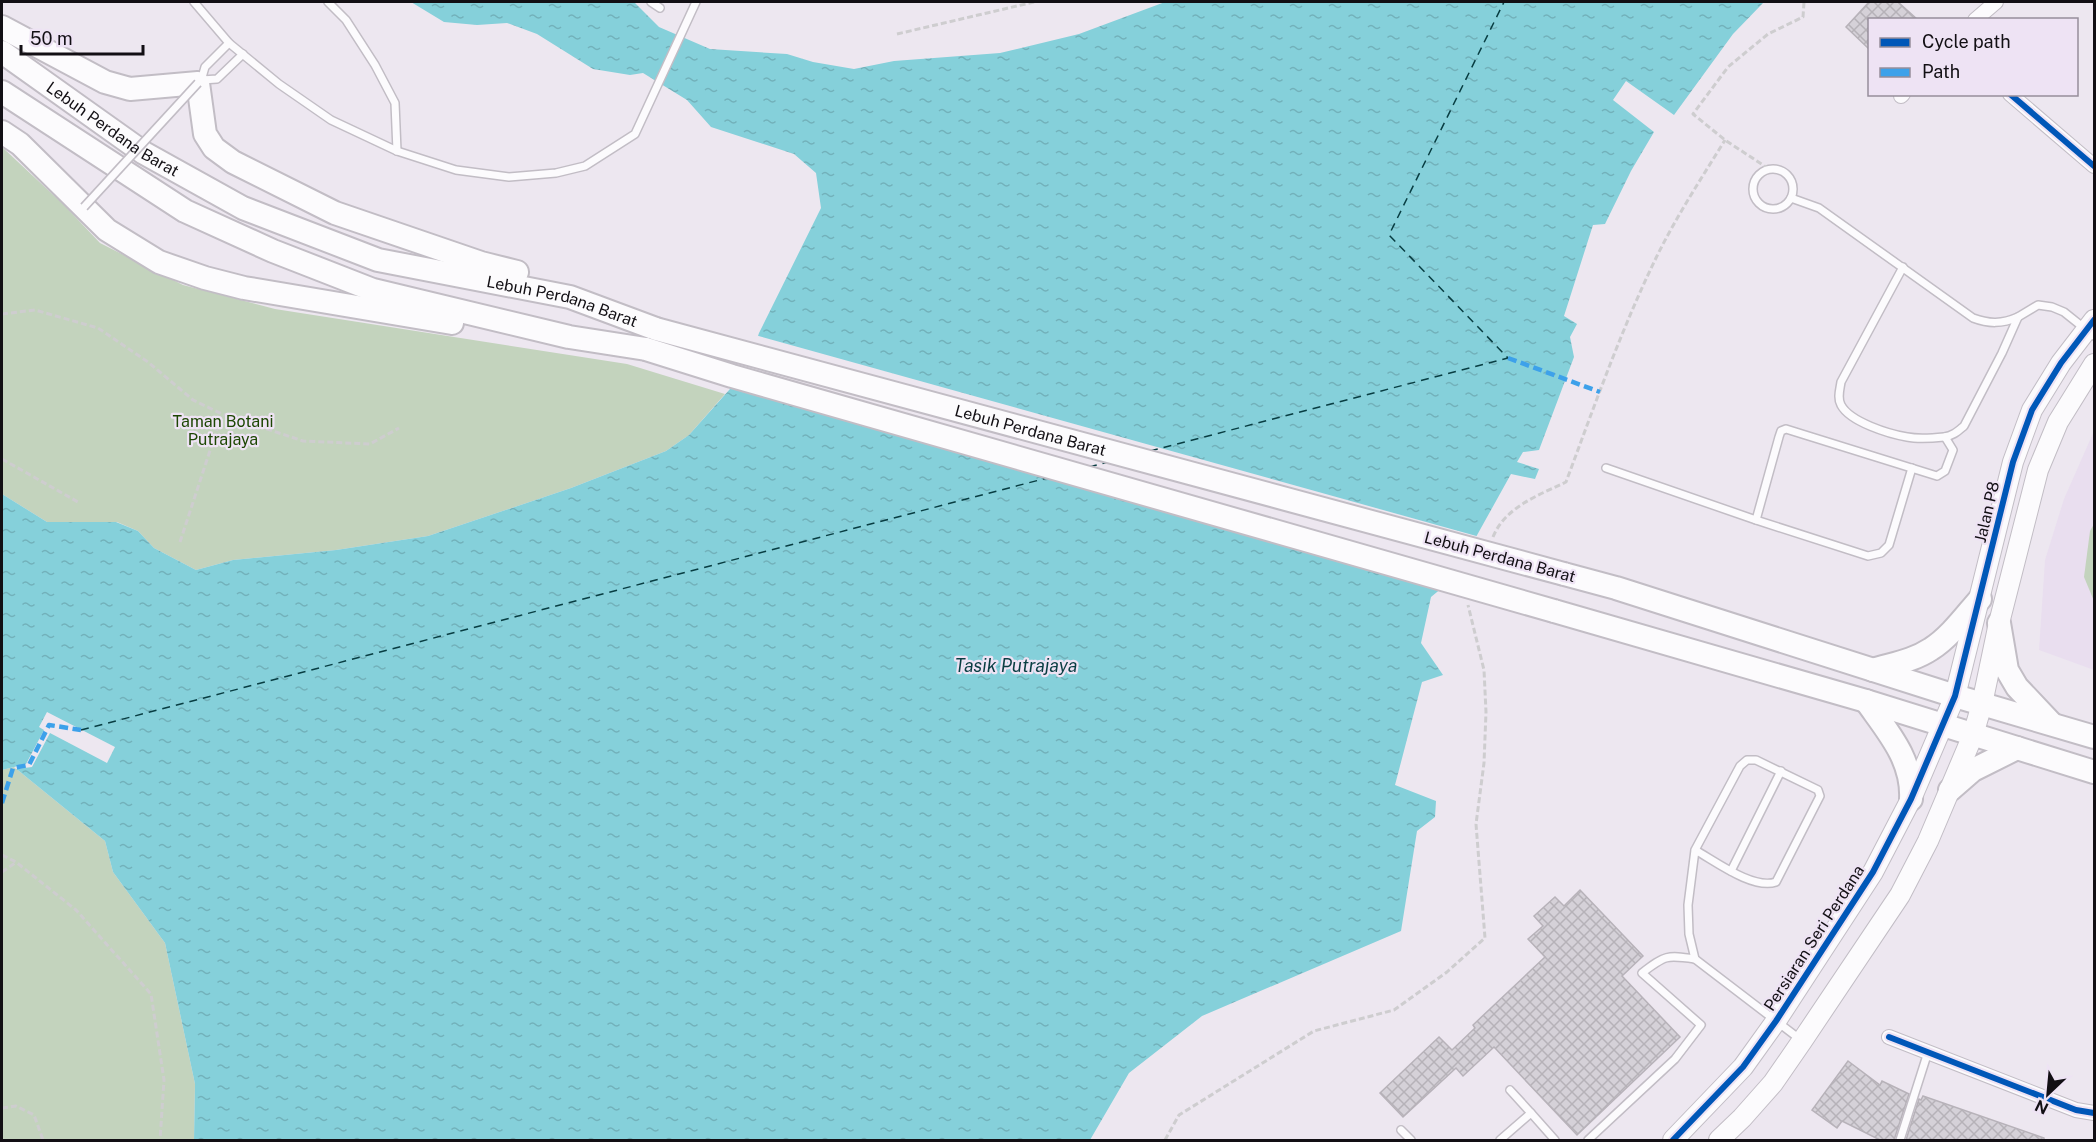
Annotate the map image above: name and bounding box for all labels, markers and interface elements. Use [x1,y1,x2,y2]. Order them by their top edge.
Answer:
scale bar [21,18,142,56]
legend [1868,18,2078,96]
text: 50 m [30,28,73,49]
text: Cycle path [1922,31,2011,52]
text: Path [1922,61,1960,82]
street label: Lebuh Perdana Barat [43,77,182,180]
street label: Lebuh Perdana Barat [485,272,640,331]
street label: Lebuh Perdana Barat [953,401,1108,460]
park label: Taman Botani Putrajaya [173,412,273,449]
street label: Jalan P8 [1971,479,2003,545]
street label: Lebuh Perdana Barat [1422,528,1578,586]
water label: Tasik Putrajaya [955,655,1077,676]
street label: Persiaran Seri Perdana [1760,862,1868,1014]
north arrow [2018,1064,2078,1124]
text: N [2032,1096,2051,1118]

